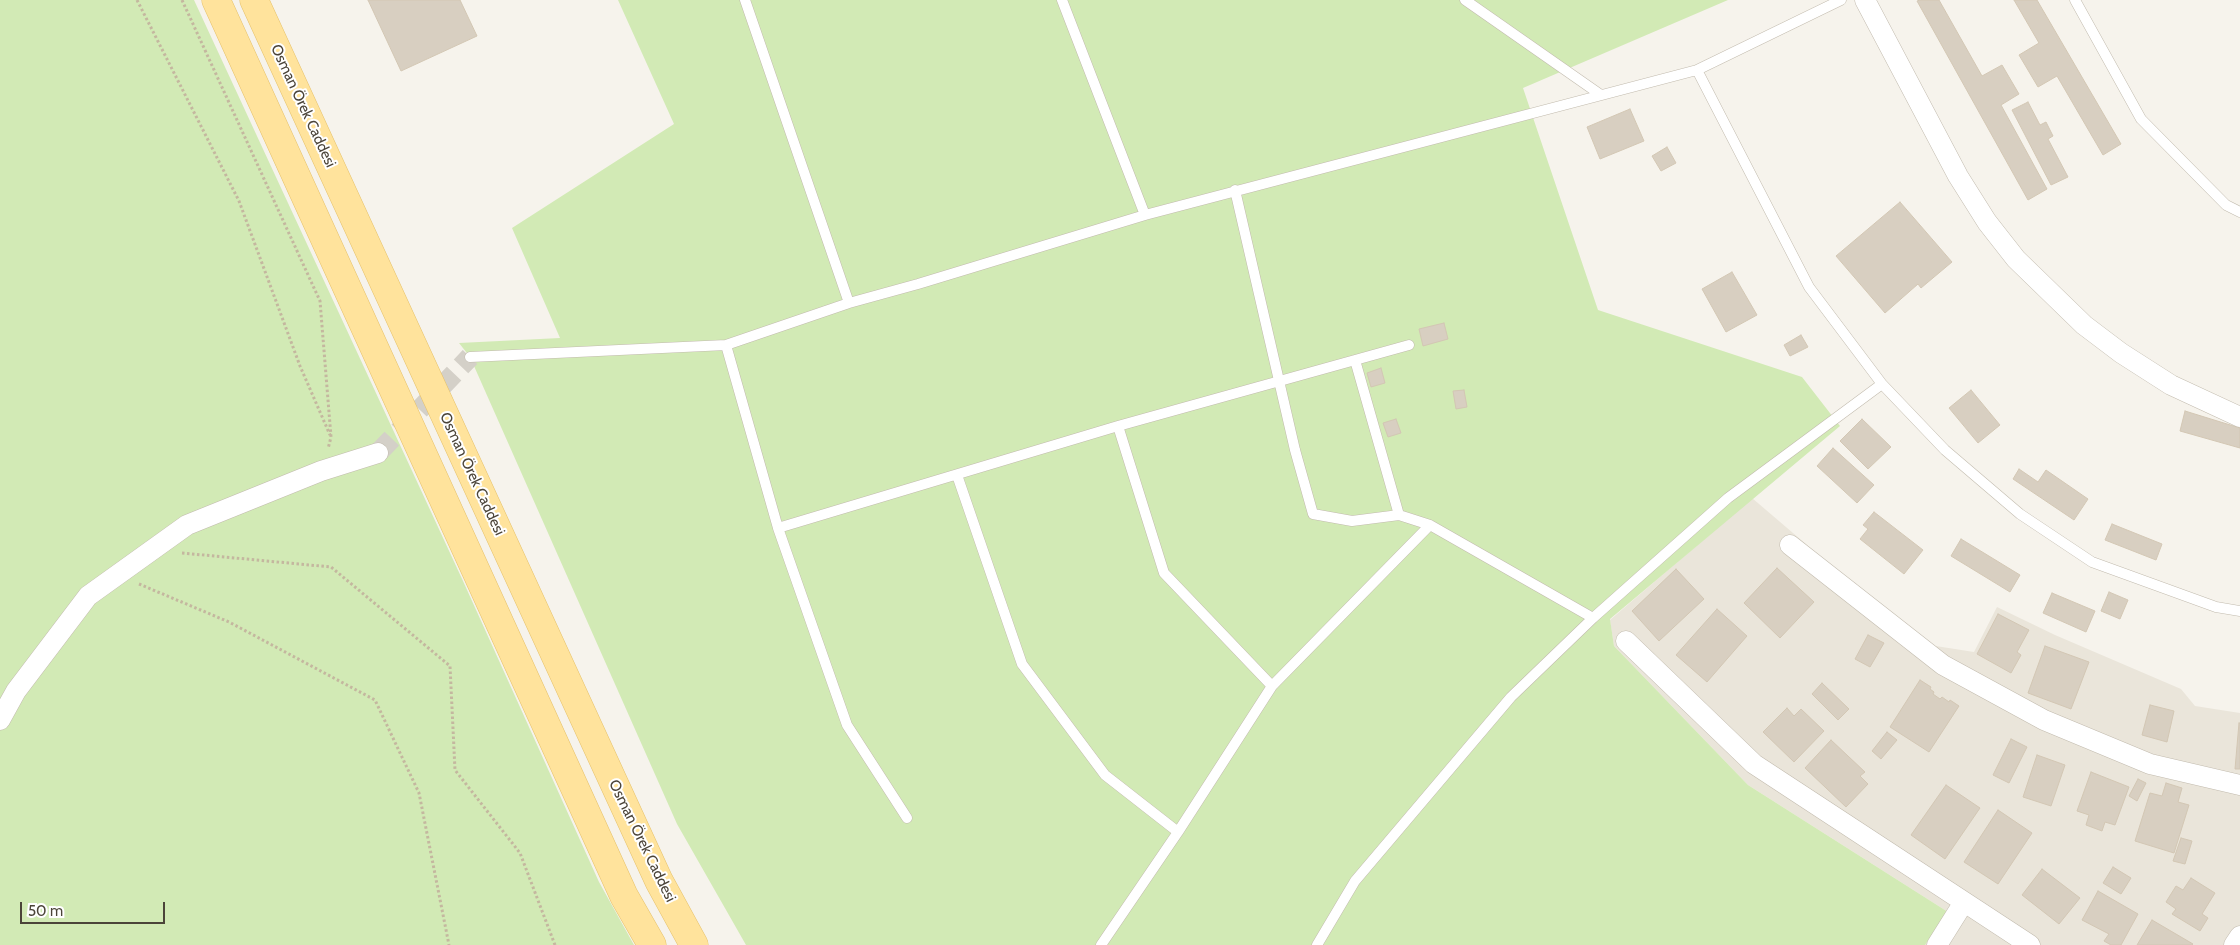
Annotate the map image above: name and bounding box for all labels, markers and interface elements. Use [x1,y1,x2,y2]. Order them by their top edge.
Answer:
street label: Osman Örek Caddesi [267,42,339,170]
street label: Osman Örek Caddesi [436,410,508,538]
street label: Osman Örek Caddesi [605,777,679,905]
scale bar [22,892,168,924]
text: 50 m [28,902,63,920]

